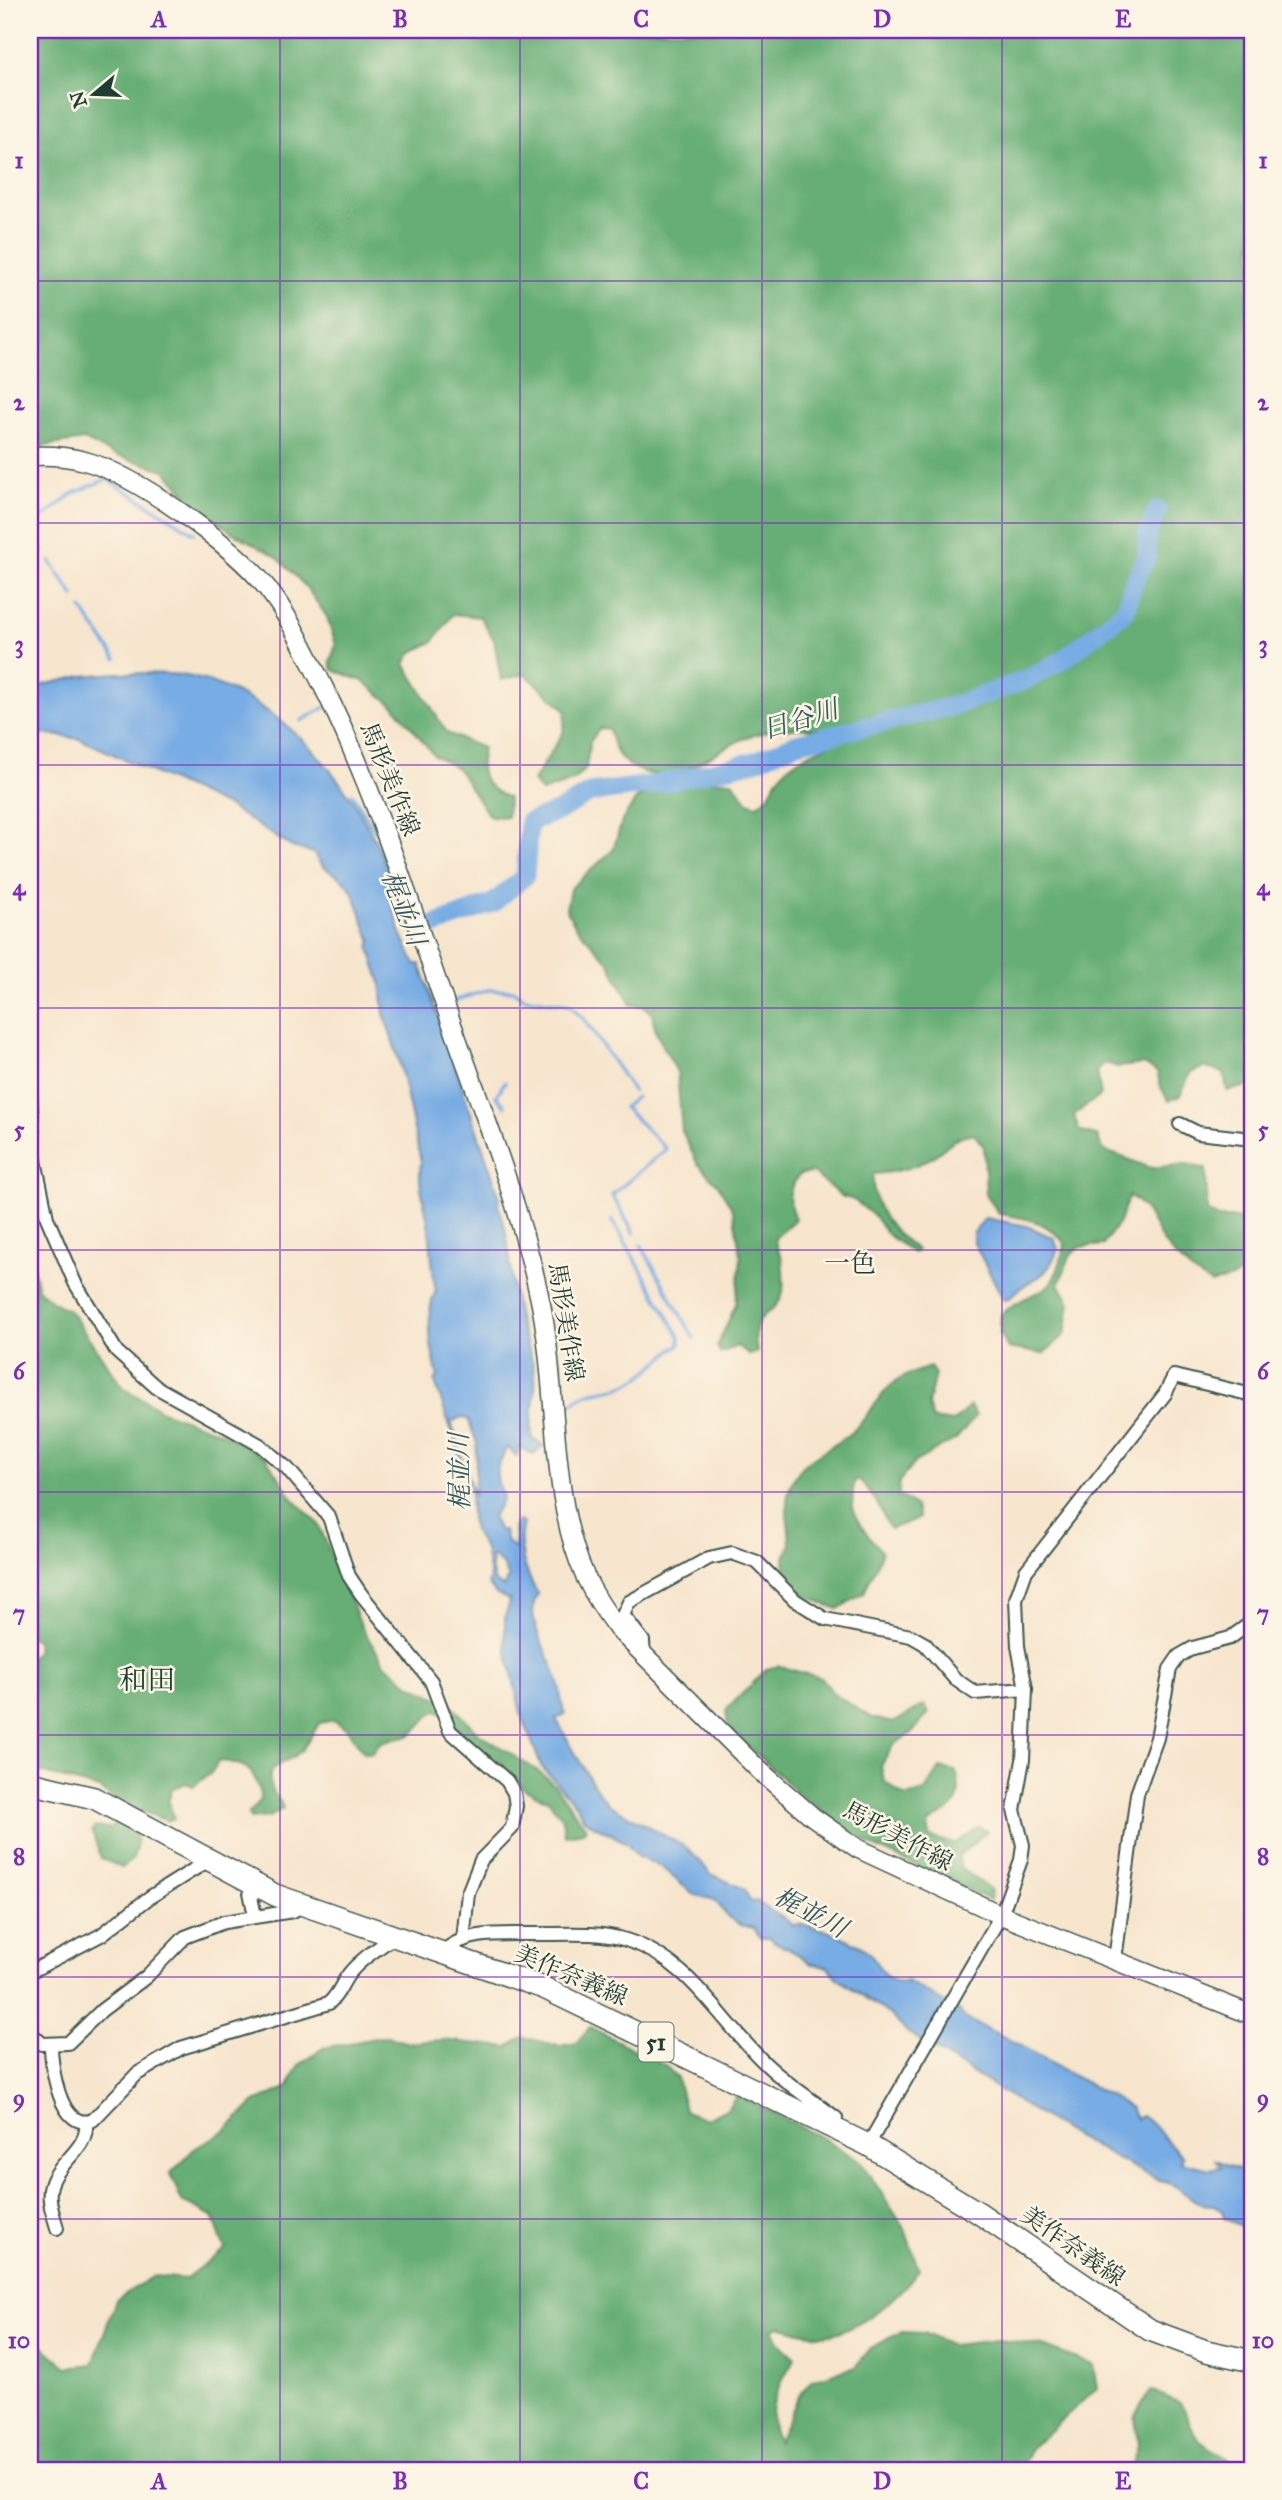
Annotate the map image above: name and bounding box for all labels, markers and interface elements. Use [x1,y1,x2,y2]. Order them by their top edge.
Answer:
text: A [149,5,167,33]
text: B [392,5,408,33]
text: C [633,5,649,33]
text: D [873,5,891,33]
text: E [1115,5,1132,33]
north arrow [60,60,130,130]
text: N [65,88,92,111]
text: 1 [14,146,24,174]
text: 1 [1258,146,1268,174]
text: 2 [13,388,25,416]
text: 2 [1257,388,1269,416]
text: 3 [14,630,24,659]
text: 3 [1258,630,1268,659]
water label: 日谷川 [758,691,845,746]
street label: 馬形美作線 [354,718,426,840]
water label: 梶並川 [375,866,434,953]
text: 4 [13,873,27,901]
text: 4 [1257,873,1271,901]
text: 5 [14,1115,25,1143]
text: 5 [1258,1115,1269,1143]
district label: 一色 [824,1247,876,1279]
street label: 馬形美作線 [542,1260,590,1384]
text: 6 [13,1357,26,1385]
text: 6 [1257,1357,1270,1385]
water label: 梶並川 [442,1430,476,1511]
text: 7 [13,1599,25,1627]
text: 7 [1257,1599,1269,1627]
district label: 和田 [119,1662,175,1697]
street label: 馬形美作線 [838,1795,958,1877]
text: 8 [13,1842,25,1870]
text: 8 [1257,1842,1269,1870]
water label: 梶並川 [769,1880,856,1946]
street label: 美作奈義線 [510,1938,632,2012]
road number: 51 [638,2022,674,2062]
text: 9 [13,2084,25,2113]
text: 9 [1257,2084,1269,2113]
street label: 美作奈義線 [1015,2199,1131,2293]
text: 10 [8,2326,30,2354]
text: 10 [1252,2326,1274,2354]
text: A [149,2467,167,2495]
text: B [392,2467,408,2495]
text: C [633,2467,649,2495]
text: D [873,2467,891,2495]
text: E [1115,2467,1132,2495]

